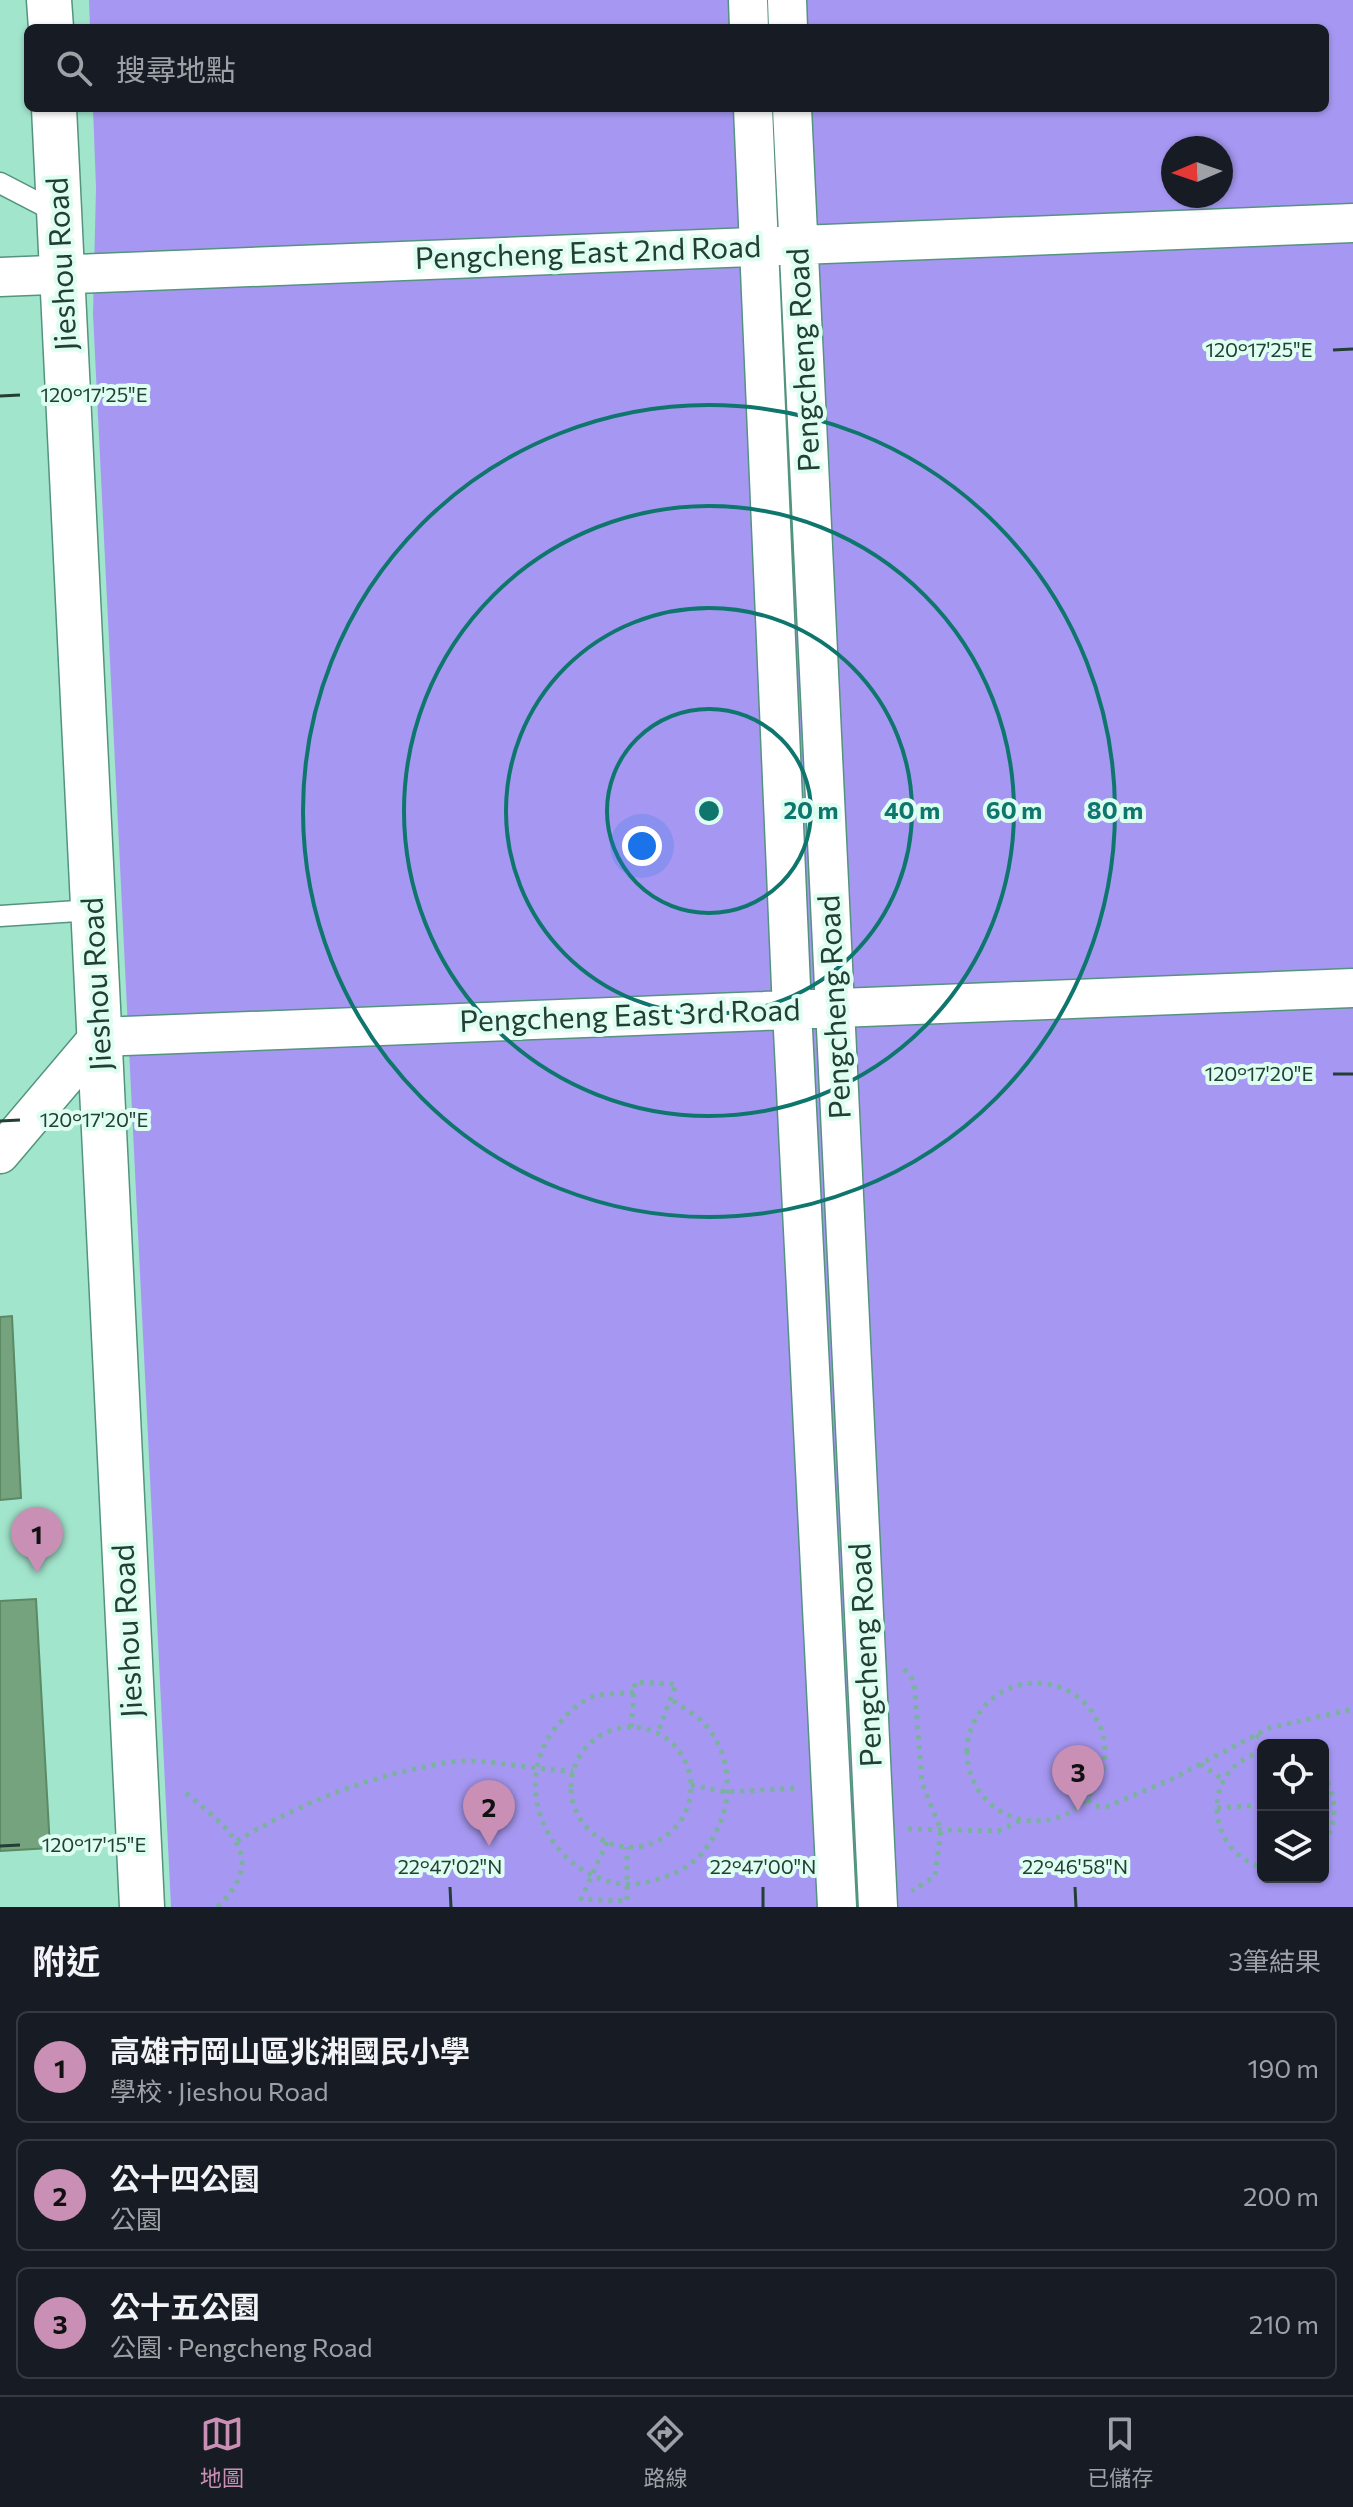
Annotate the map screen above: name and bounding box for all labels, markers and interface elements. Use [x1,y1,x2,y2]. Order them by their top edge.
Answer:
search box [24,24,1329,112]
icon: search [52,46,96,90]
text: 搜尋地點 [116,50,236,87]
north arrow [1161,136,1233,208]
street label: Jieshou Road [36,176,83,352]
street label: Pengcheng East 2nd Road [414,226,762,275]
street label: Pengcheng Road [777,247,826,473]
text: 120°17'25"E [1205,337,1313,361]
text: 120°17'25"E [40,382,148,406]
text: 20 m [784,795,838,824]
text: 40 m [884,795,940,824]
text: 60 m [986,795,1042,824]
text: 80 m [1087,795,1143,824]
centre of rings [695,797,723,825]
your location [622,826,662,866]
street label: Pengcheng Road [808,894,857,1120]
street label: Jieshou Road [71,896,118,1072]
street label: Pengcheng East 3rd Road [459,989,801,1038]
text: 120°17'20"E [1205,1061,1313,1085]
text: 120°17'20"E [40,1107,148,1131]
pin: 1 [11,1507,63,1573]
street label: Pengcheng Road [839,1542,888,1768]
street label: Jieshou Road [102,1543,149,1719]
map controls [1257,1739,1329,1883]
button: locate [1257,1739,1329,1811]
pin: 3 [1052,1745,1104,1811]
pin: 2 [463,1780,515,1846]
button: layers [1257,1811,1329,1883]
text: 120°17'15"E [42,1832,146,1856]
text: 22°47'02"N [398,1854,502,1878]
text: 22°47'00"N [710,1854,816,1878]
text: 22°46'58"N [1022,1854,1128,1878]
text: 附近 [32,1939,100,1981]
text: 3筆結果 [1228,1945,1321,1976]
text: 高雄市岡山區兆湘國民小學 [110,2031,470,2068]
text: 1 [54,2052,66,2083]
text: 190 m [1247,2052,1319,2083]
text: 學校 · Jieshou Road [110,2075,329,2106]
text: 公十四公園 [110,2159,260,2196]
text: 2 [53,2180,67,2211]
text: 200 m [1243,2180,1319,2211]
text: 公園 [110,2203,162,2234]
text: 公十五公園 [110,2287,260,2324]
text: 3 [52,2308,68,2339]
text: 210 m [1249,2308,1319,2339]
text: 公園 · Pengcheng Road [110,2331,373,2362]
tab: 地圖 [200,2412,244,2492]
tab: 路線 [643,2412,687,2492]
tab: 已儲存 [1087,2412,1153,2492]

